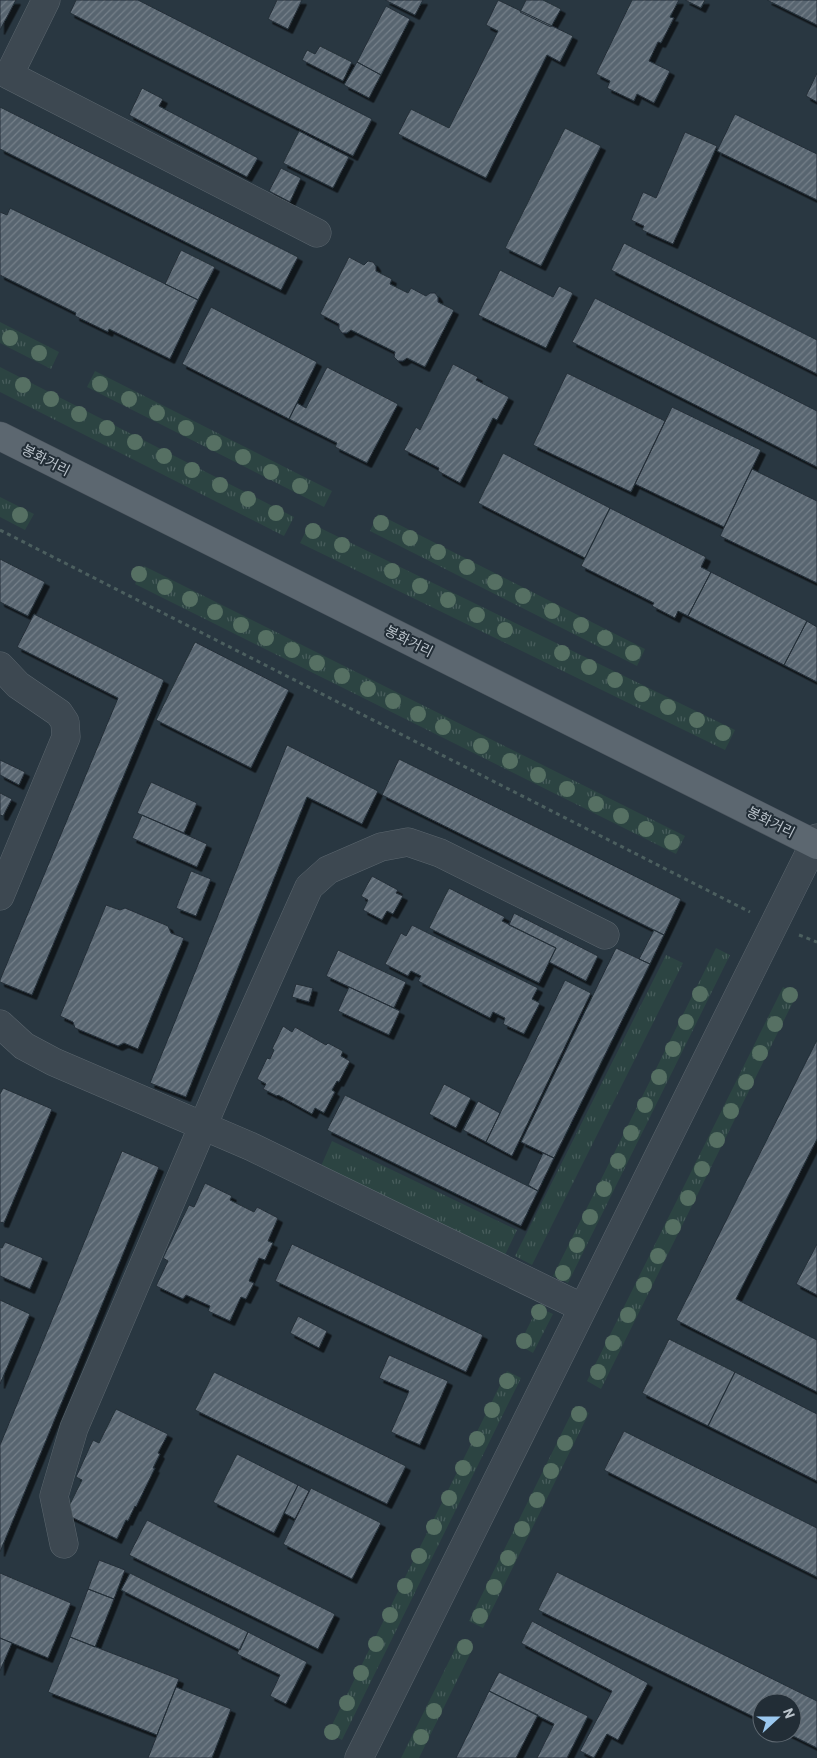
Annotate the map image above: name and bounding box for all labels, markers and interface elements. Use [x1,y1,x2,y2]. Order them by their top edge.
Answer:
street label: 봉화거리 [19,440,73,479]
street label: 봉화거리 [382,621,436,660]
street label: 봉화거리 [744,802,798,841]
north arrow [752,1693,802,1743]
text: N [780,1706,799,1721]

